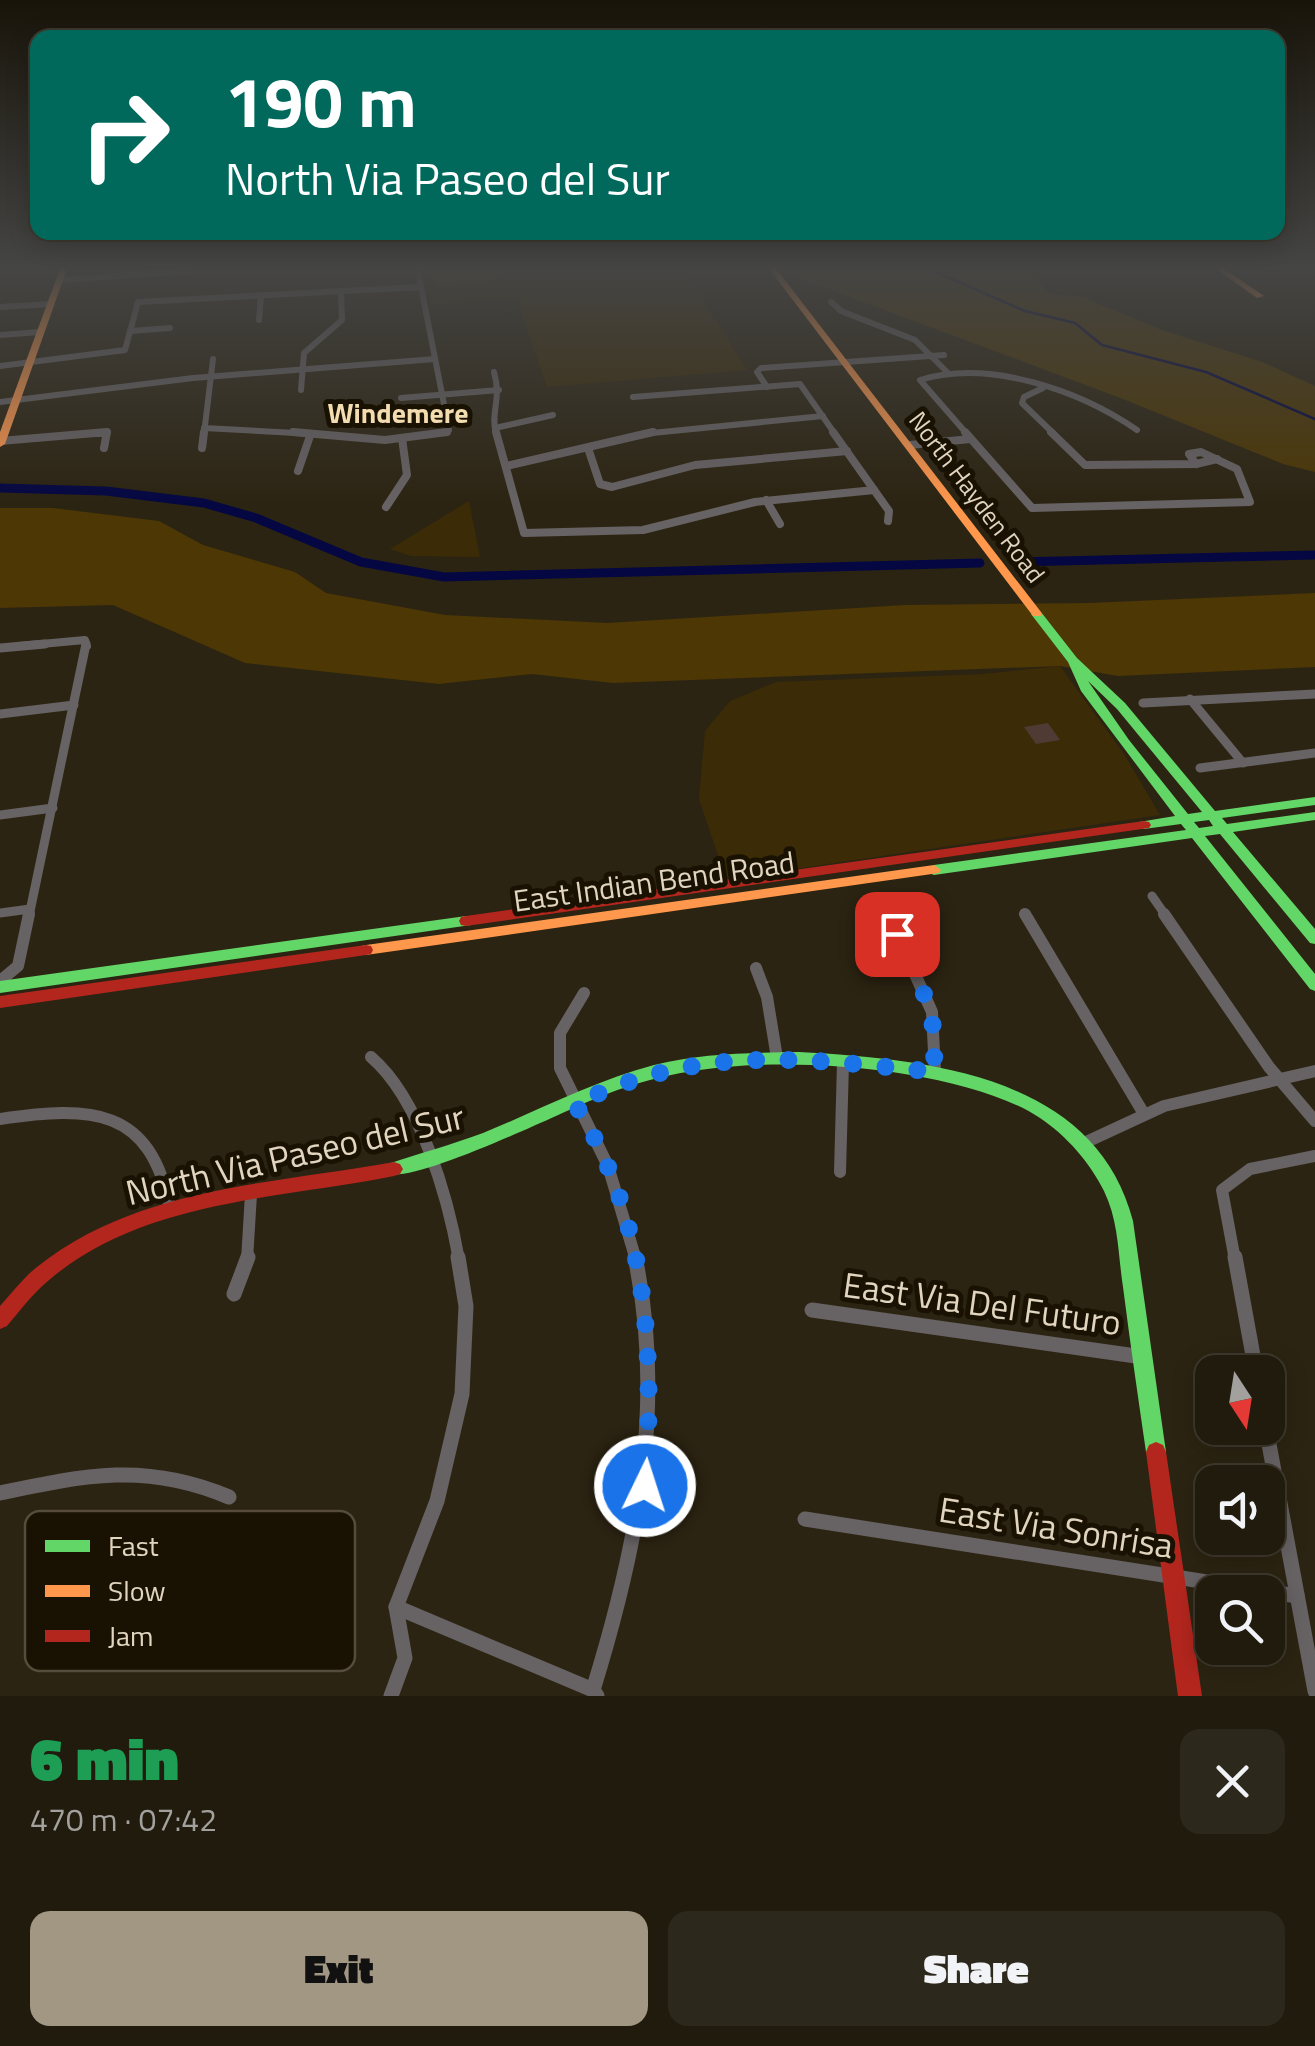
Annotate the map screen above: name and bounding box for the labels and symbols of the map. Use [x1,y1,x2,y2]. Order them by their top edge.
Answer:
district label: Windemere [328,391,468,434]
street label: North Hayden Road [900,403,1054,591]
street label: East Indian Bend Road [510,839,797,924]
pin [855,892,940,977]
street label: North Via Paseo del Sur [120,1089,469,1219]
street label: East Via Del Futuro [840,1257,1125,1349]
north arrow [1195,1355,1285,1445]
position arrow [593,1434,697,1538]
street label: East Via Sonrisa [935,1482,1177,1572]
legend [25,1511,355,1671]
text: Fast [108,1524,159,1567]
text: Slow [108,1569,166,1612]
text: Jam [108,1614,154,1657]

